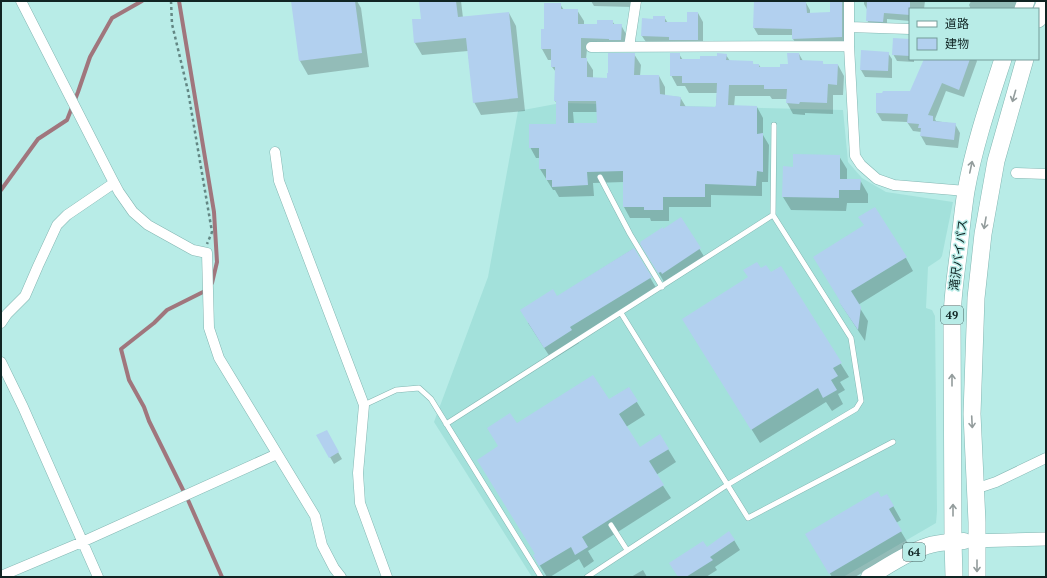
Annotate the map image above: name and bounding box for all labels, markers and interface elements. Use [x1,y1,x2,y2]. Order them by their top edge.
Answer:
legend [909,8,1039,60]
text: 道路 [945,16,969,31]
text: 建物 [945,36,969,51]
one-way arrow [1010,90,1017,103]
one-way arrow [968,161,976,174]
one-way arrow [980,216,988,229]
street label: 滝沢バイパス [946,218,970,292]
road number: 49 [941,306,963,324]
one-way arrow [948,374,956,387]
one-way arrow [969,415,976,428]
one-way arrow [949,504,957,517]
road number: 64 [903,543,925,561]
one-way arrow [973,559,981,572]

